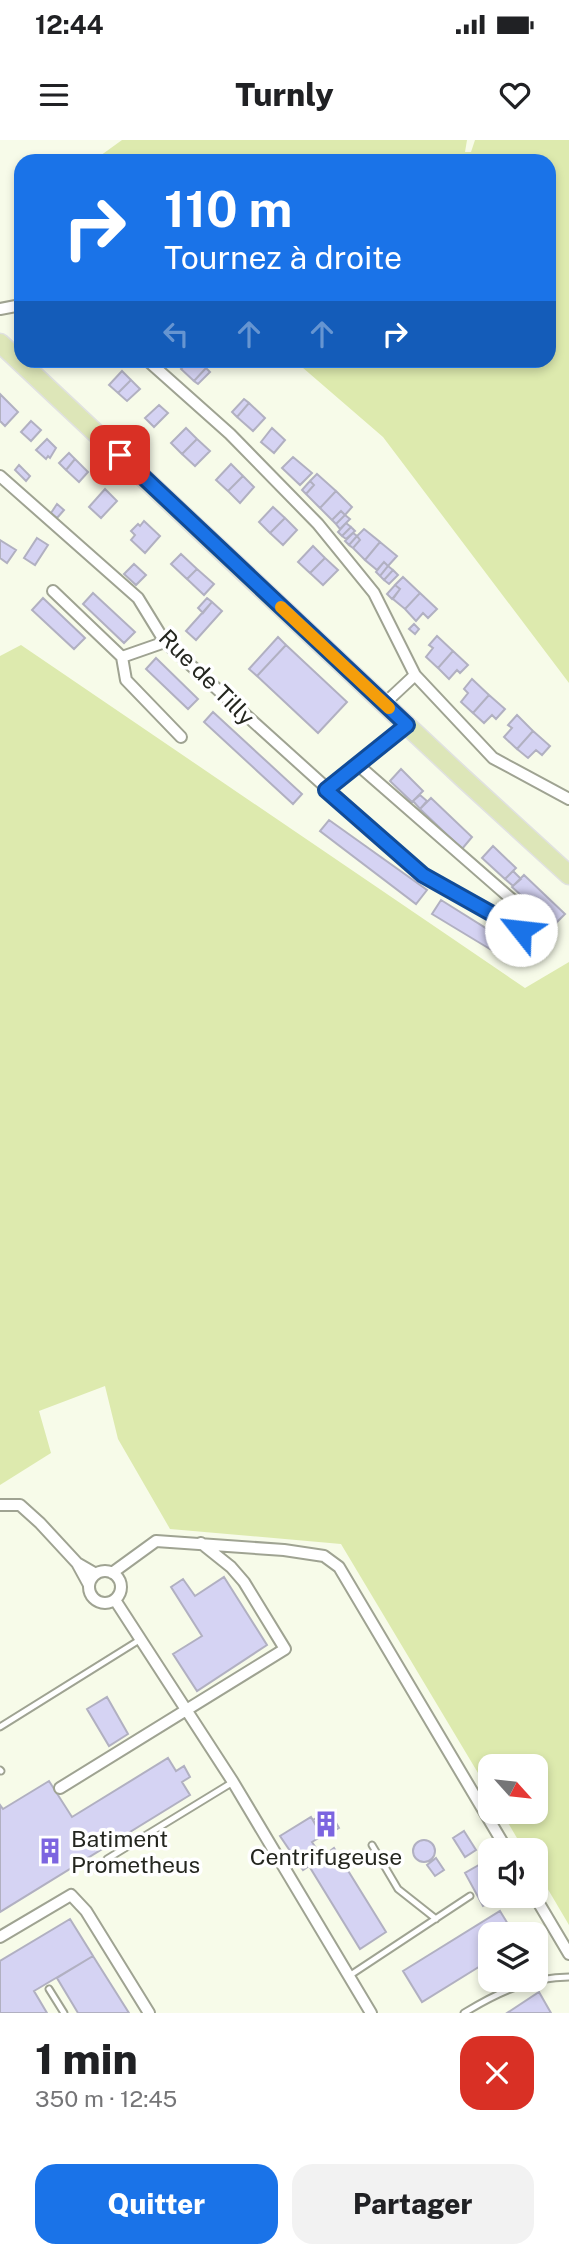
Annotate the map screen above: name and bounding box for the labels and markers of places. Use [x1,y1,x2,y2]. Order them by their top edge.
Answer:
pin [90,425,150,485]
building icon: Centrifugeuse [311,1809,341,1839]
place label: Batiment Prometheus [71,1825,200,1878]
building icon: Batiment Prometheus [35,1836,65,1866]
place label: Centrifugeuse [250,1843,402,1870]

